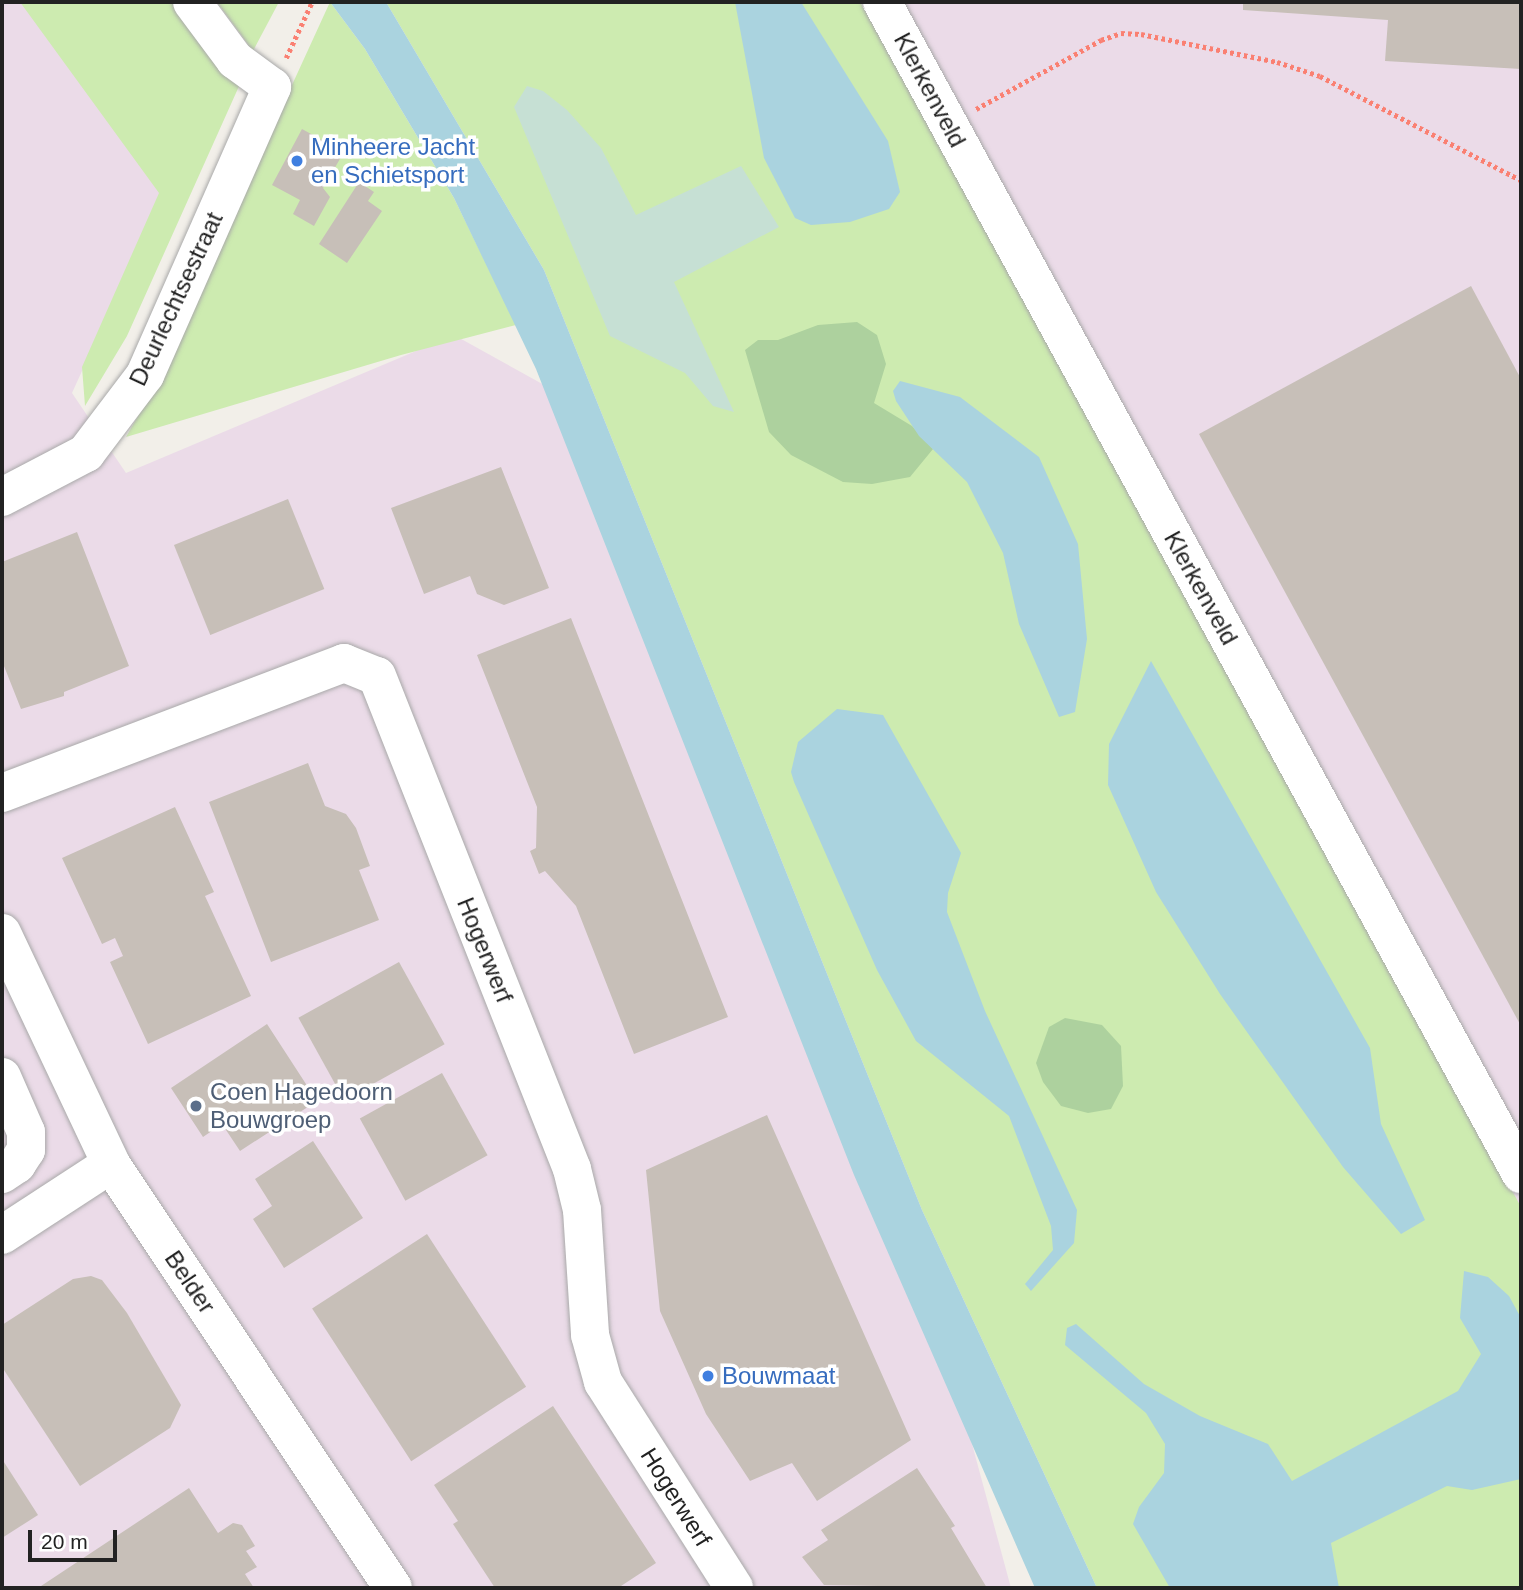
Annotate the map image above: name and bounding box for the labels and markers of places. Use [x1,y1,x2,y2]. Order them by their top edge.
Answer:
place label: Minheere Jacht en Schietsport [311,133,475,189]
marker: Minheere Jacht en Schietsport [289,153,305,169]
place label: Coen Hagedoorn Bouwgroep [210,1078,393,1134]
marker: Coen Hagedoorn Bouwgroep [188,1098,204,1114]
place label: Bouwmaat [722,1362,835,1390]
marker: Bouwmaat [700,1368,716,1384]

